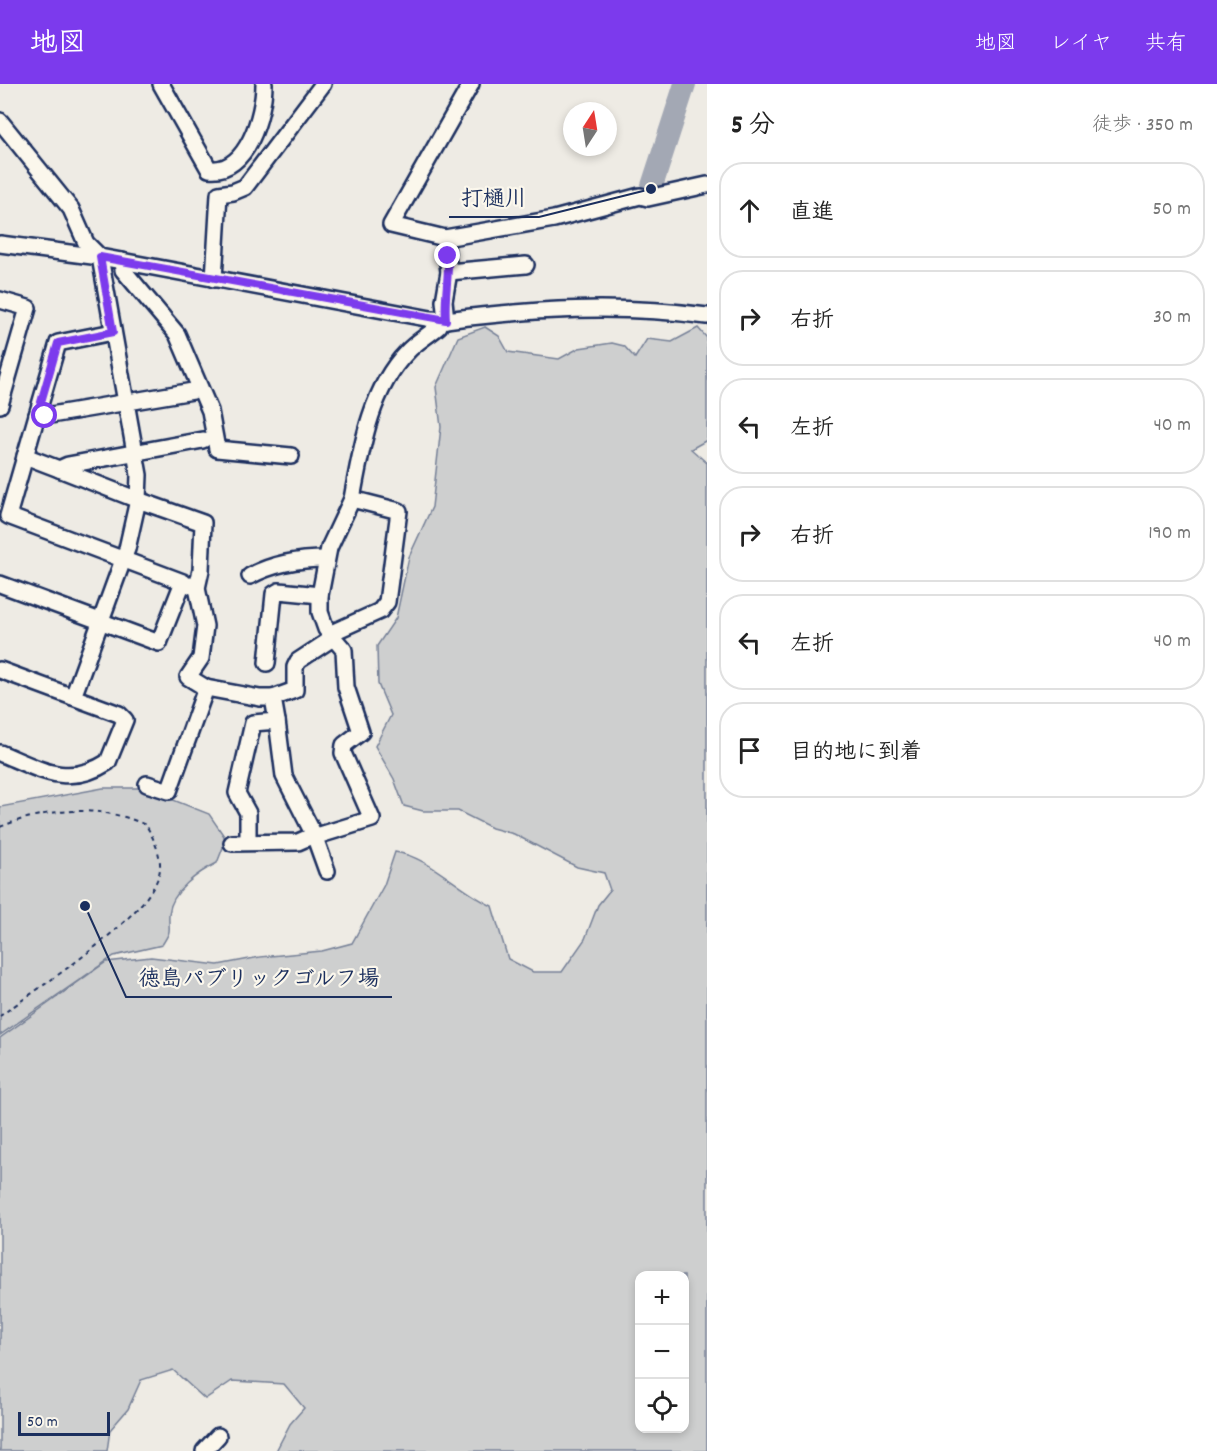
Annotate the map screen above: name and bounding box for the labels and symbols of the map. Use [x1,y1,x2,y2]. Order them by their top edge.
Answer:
north arrow [563,102,617,156]
callout: 打樋川 [449,177,539,217]
text: 打樋川 [461,185,527,216]
route end [434,242,460,268]
route start [31,402,57,428]
callout: 徳島パブリックゴルフ場 [126,957,392,997]
text: 徳島パブリックゴルフ場 [138,965,380,996]
scale bar [18,1409,110,1436]

